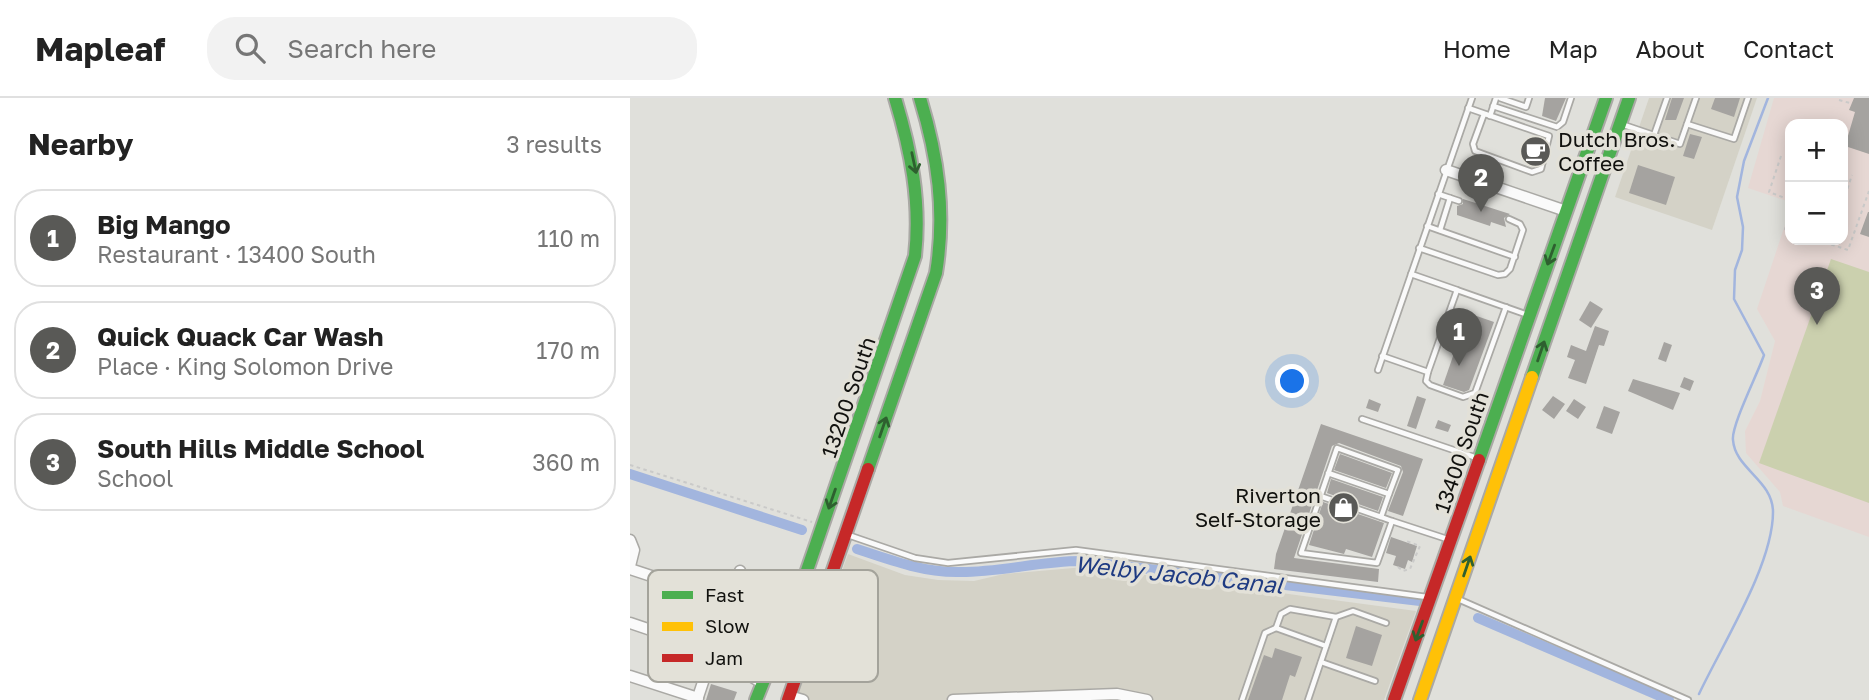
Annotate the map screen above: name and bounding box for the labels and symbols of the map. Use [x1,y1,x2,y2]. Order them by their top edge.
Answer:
place label: Dutch Bros. Coffee [1558,126,1676,176]
cafe icon: Dutch Bros. Coffee [1518,134,1552,168]
one-way arrow [908,151,921,174]
pin: 2 [1458,154,1504,212]
one-way arrow [1544,243,1556,265]
pin: 3 [1794,267,1840,325]
pin: 1 [1436,308,1482,366]
street label: 13200 South [815,333,881,461]
one-way arrow [1536,341,1548,363]
your location [1275,364,1309,398]
street label: 13400 South [1428,388,1494,516]
one-way arrow [878,417,890,439]
place label: Riverton Self-Storage [1195,482,1321,532]
one-way arrow [825,487,837,509]
shop icon: Riverton Self-Storage [1327,490,1361,524]
water label: Welby Jacob Canal [1073,549,1286,599]
one-way arrow [1461,555,1474,577]
legend [648,570,878,682]
text: Fast [705,583,744,606]
text: Slow [705,614,750,637]
one-way arrow [1412,620,1424,642]
text: Jam [705,646,743,669]

